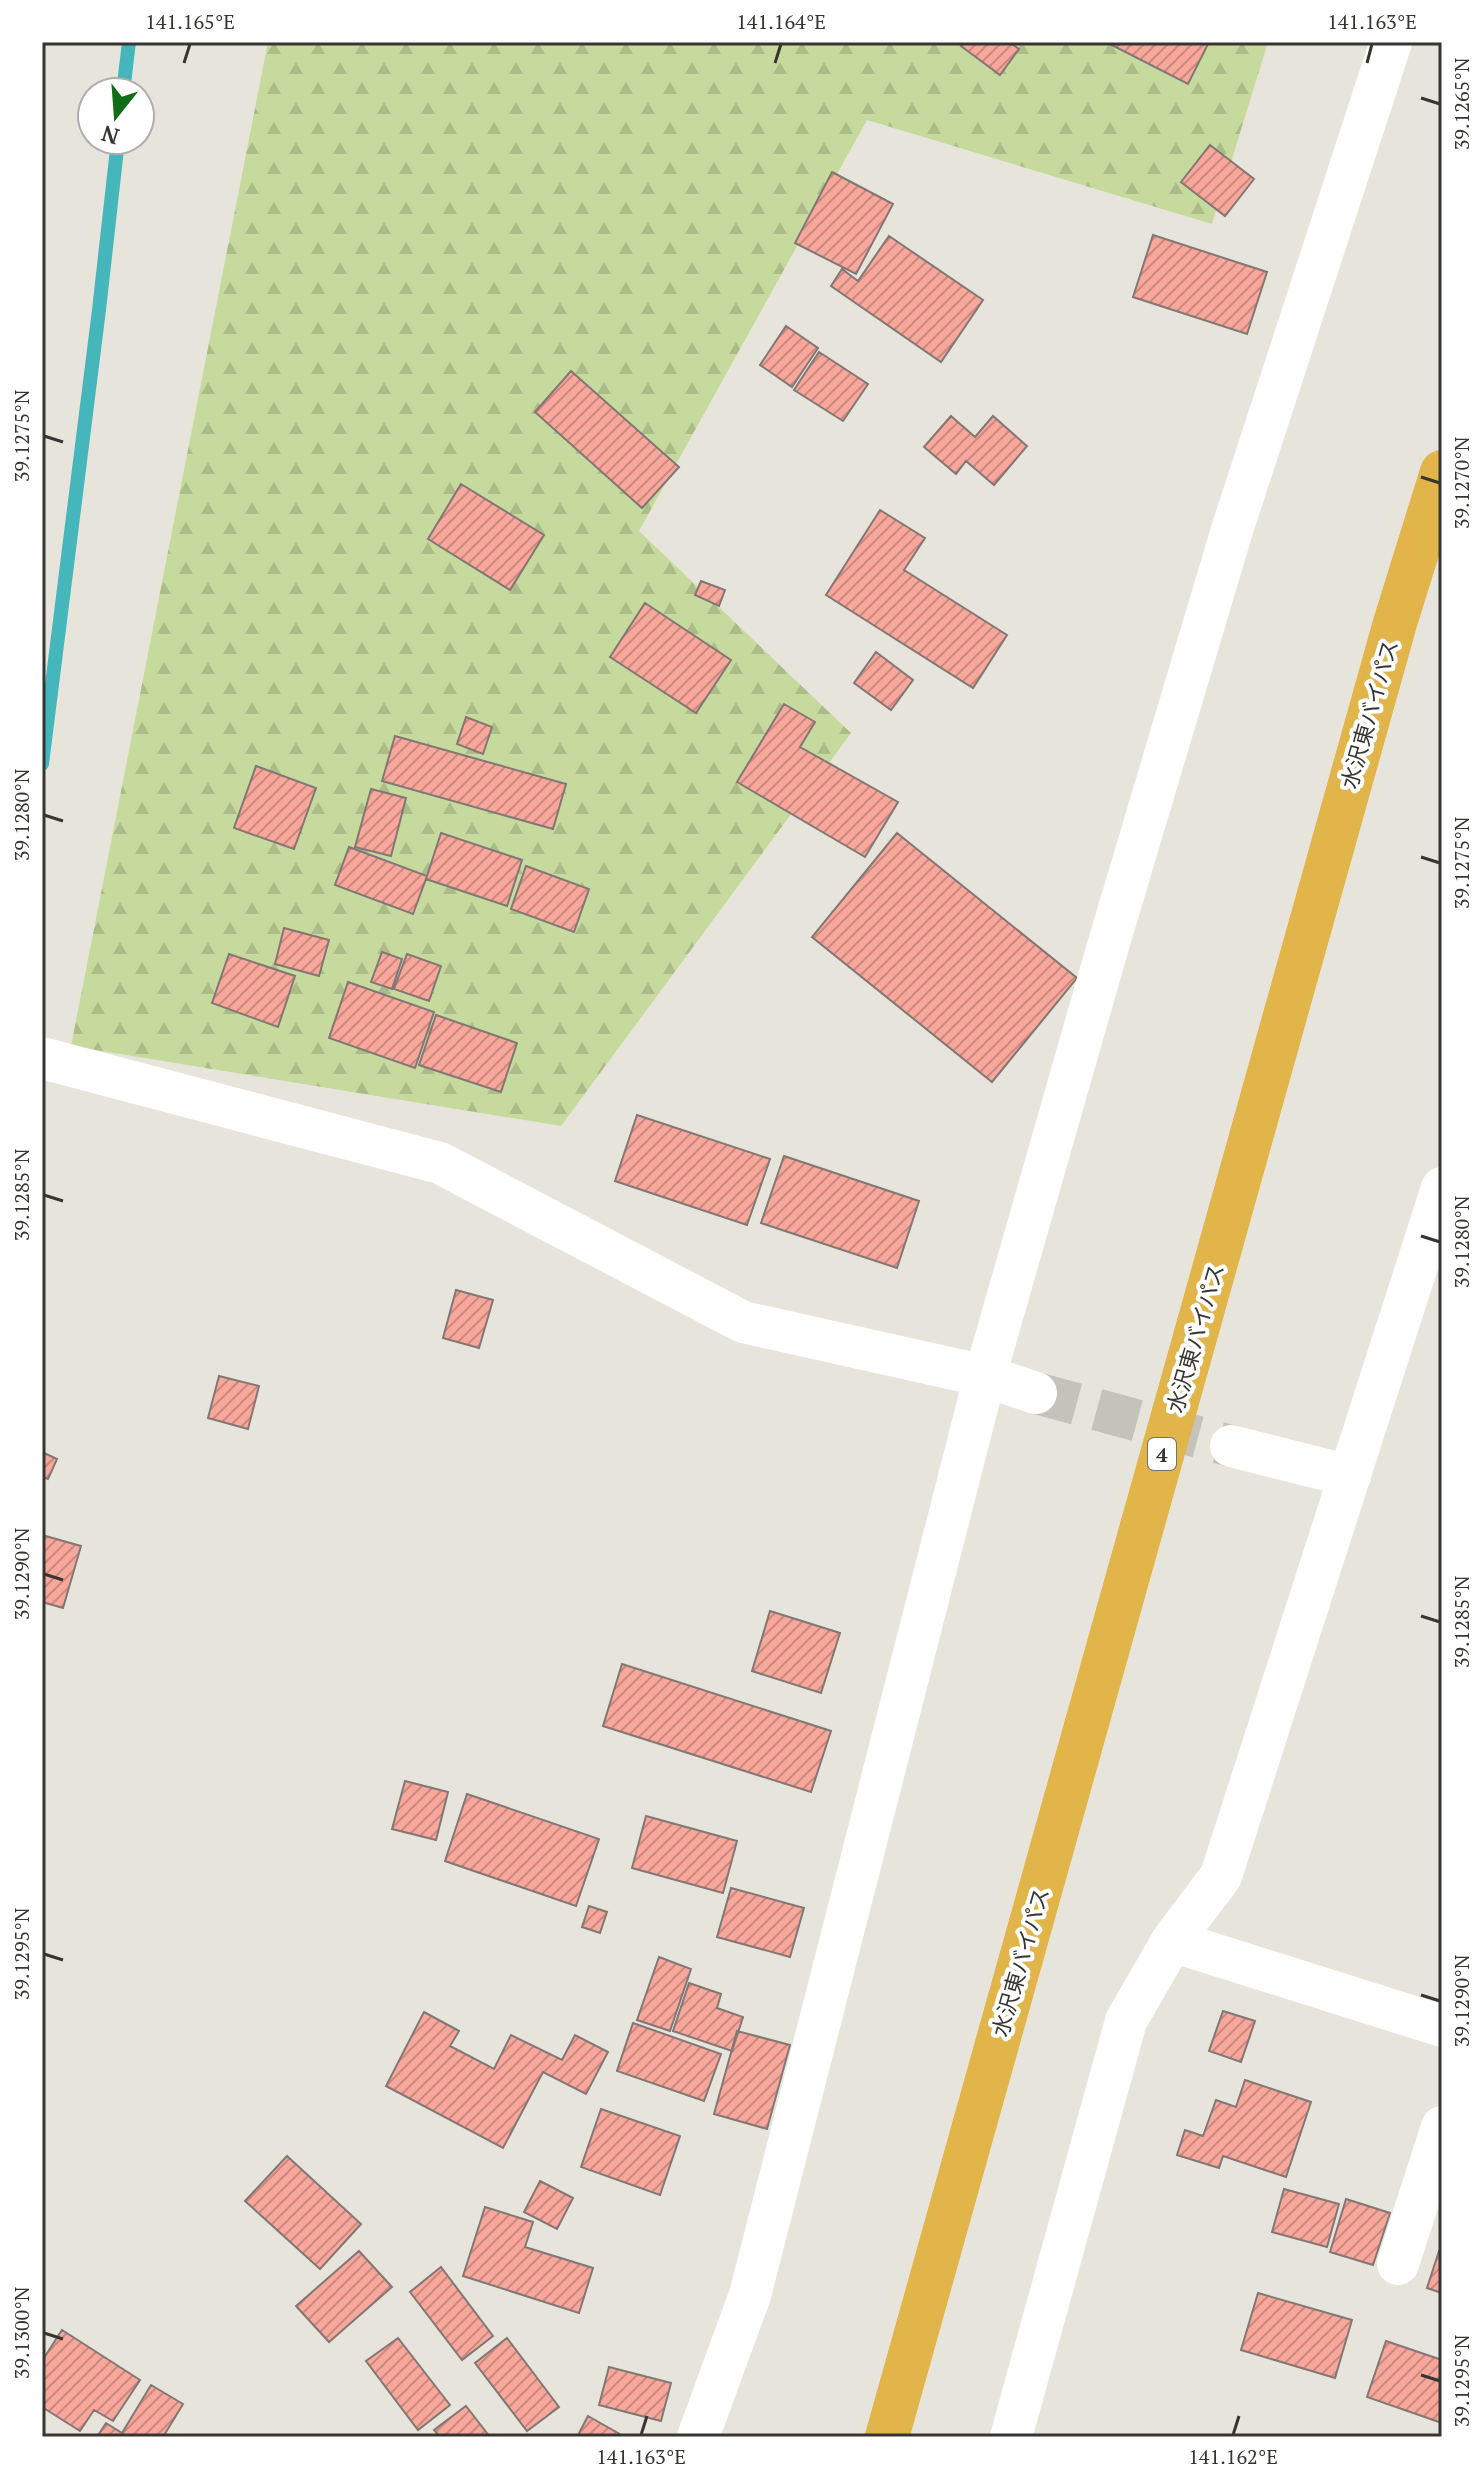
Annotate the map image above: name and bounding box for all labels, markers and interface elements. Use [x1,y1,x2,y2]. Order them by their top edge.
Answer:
text: 141.165°E [145,8,235,35]
text: 141.164°E [736,8,826,35]
text: 141.163°E [1327,8,1417,35]
text: 39.1265°N [1448,57,1475,150]
north arrow [76,76,156,156]
text: N [97,119,122,152]
text: 39.1275°N [8,389,35,482]
text: 39.1270°N [1448,436,1475,529]
street label: 水沢東バイパス [1334,636,1404,792]
text: 39.1280°N [8,768,35,861]
text: 39.1275°N [1448,816,1475,909]
text: 39.1285°N [8,1148,35,1241]
text: 39.1280°N [1448,1195,1475,1288]
street label: 水沢東バイパス [1160,1260,1230,1416]
road number: 4 [1148,1438,1176,1470]
text: 39.1290°N [8,1527,35,1620]
text: 39.1285°N [1448,1575,1475,1668]
street label: 水沢東バイパス [985,1884,1055,2040]
text: 39.1295°N [8,1907,35,2000]
text: 39.1290°N [1448,1954,1475,2047]
text: 39.1300°N [8,2286,35,2379]
text: 39.1295°N [1448,2334,1475,2427]
text: 141.163°E [596,2443,686,2470]
text: 141.162°E [1188,2443,1278,2470]

